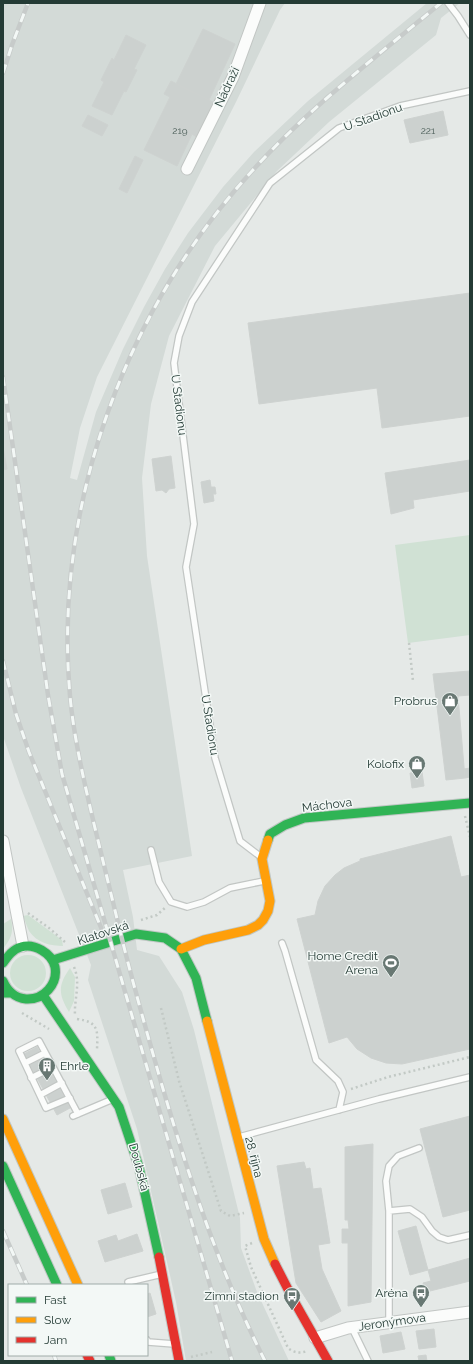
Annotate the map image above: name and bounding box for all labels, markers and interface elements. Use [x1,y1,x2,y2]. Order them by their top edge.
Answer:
street label: Nádraží [212,64,242,109]
street label: U Stadionu [342,100,404,134]
house number: 219 [172,125,188,136]
house number: 221 [421,125,436,136]
street label: U Stadionu [168,374,190,436]
shop icon: Probrus [440,691,460,716]
street label: U Stadionu [198,694,222,756]
place label: Probrus [394,694,437,708]
shop icon: Kolofix [407,754,427,779]
place label: Kolofix [367,757,404,771]
street label: Máchova [301,795,353,815]
street label: Klatovská [76,918,130,948]
place label: Home Credit Arena [308,949,378,977]
sports icon: Home Credit Arena [381,953,401,978]
building icon: Ehrle [37,1056,57,1081]
place label: Ehrle [60,1059,89,1073]
street label: 28. října [242,1135,266,1179]
street label: Doubská [126,1142,152,1192]
bus stop icon: Aréna [411,1283,431,1308]
legend [8,1284,148,1356]
bus stop icon: Zimní stadion [282,1286,302,1311]
place label: Aréna [375,1286,408,1300]
place label: Zimní stadion [205,1289,279,1303]
text: Fast [44,1293,67,1307]
street label: Jeronýmova [357,1310,427,1334]
text: Slow [44,1313,71,1327]
text: Jam [44,1333,67,1347]

